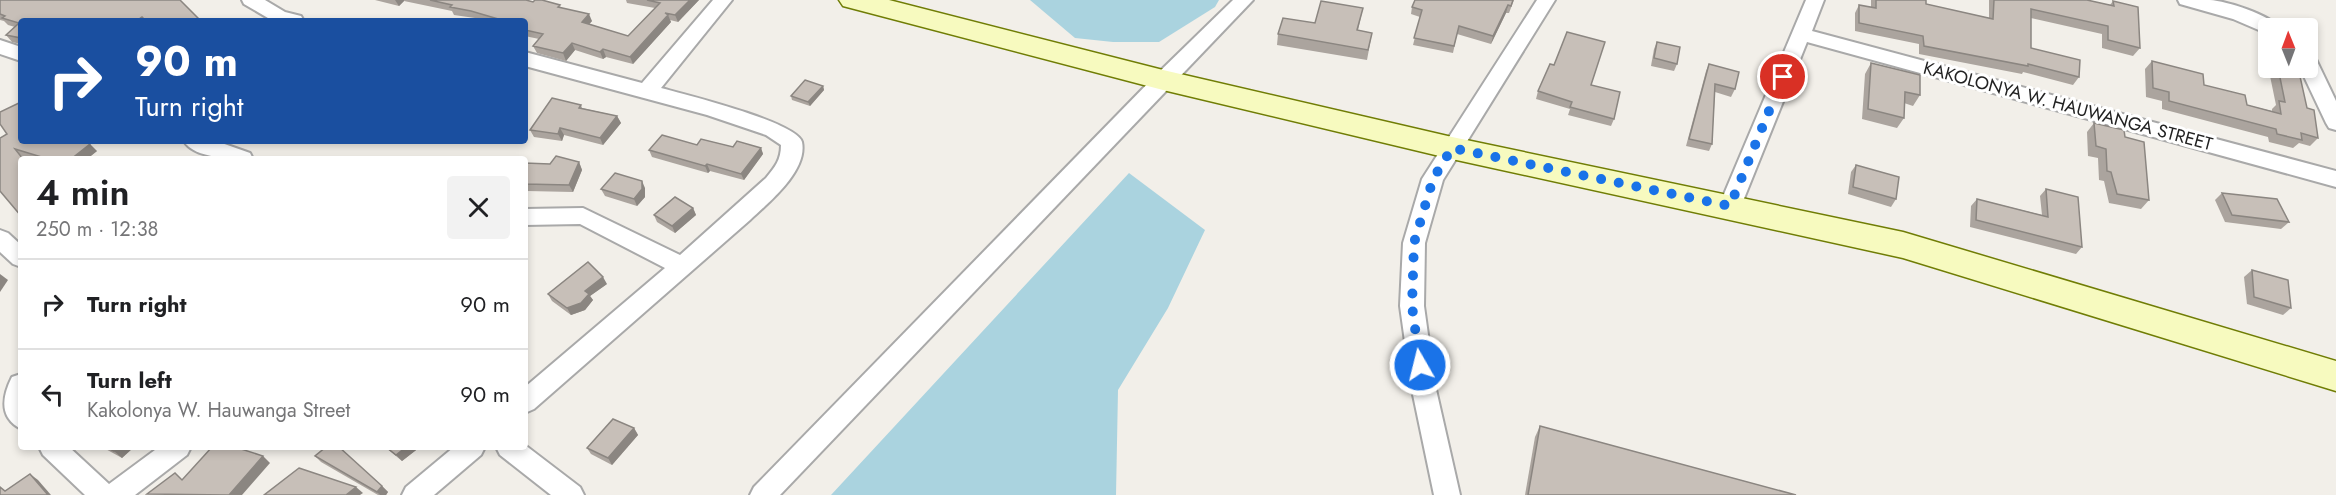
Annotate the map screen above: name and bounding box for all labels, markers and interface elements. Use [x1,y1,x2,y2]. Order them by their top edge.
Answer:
north arrow [2258,18,2318,78]
map controls [2258,18,2318,78]
text: 90 m [135,31,238,92]
icon: right [36,42,114,120]
pin [1757,51,1808,102]
street label: KAKOLONYA W. HAUWANGA STREET [1920,55,2216,157]
icon: arrive [1766,60,1799,93]
text: Turn right [135,87,243,126]
text: 4 min [36,166,130,218]
button: close [447,176,510,239]
text: 250 m · 12:38 [36,215,158,244]
icon: right [36,288,69,321]
text: Turn right [87,288,187,320]
text: 90 m [460,288,510,320]
position arrow [1388,333,1452,397]
text: Turn left [87,364,172,396]
icon: left [36,378,69,411]
text: 90 m [460,378,510,410]
text: Kakolonya W. Hauwanga Street [87,396,350,425]

